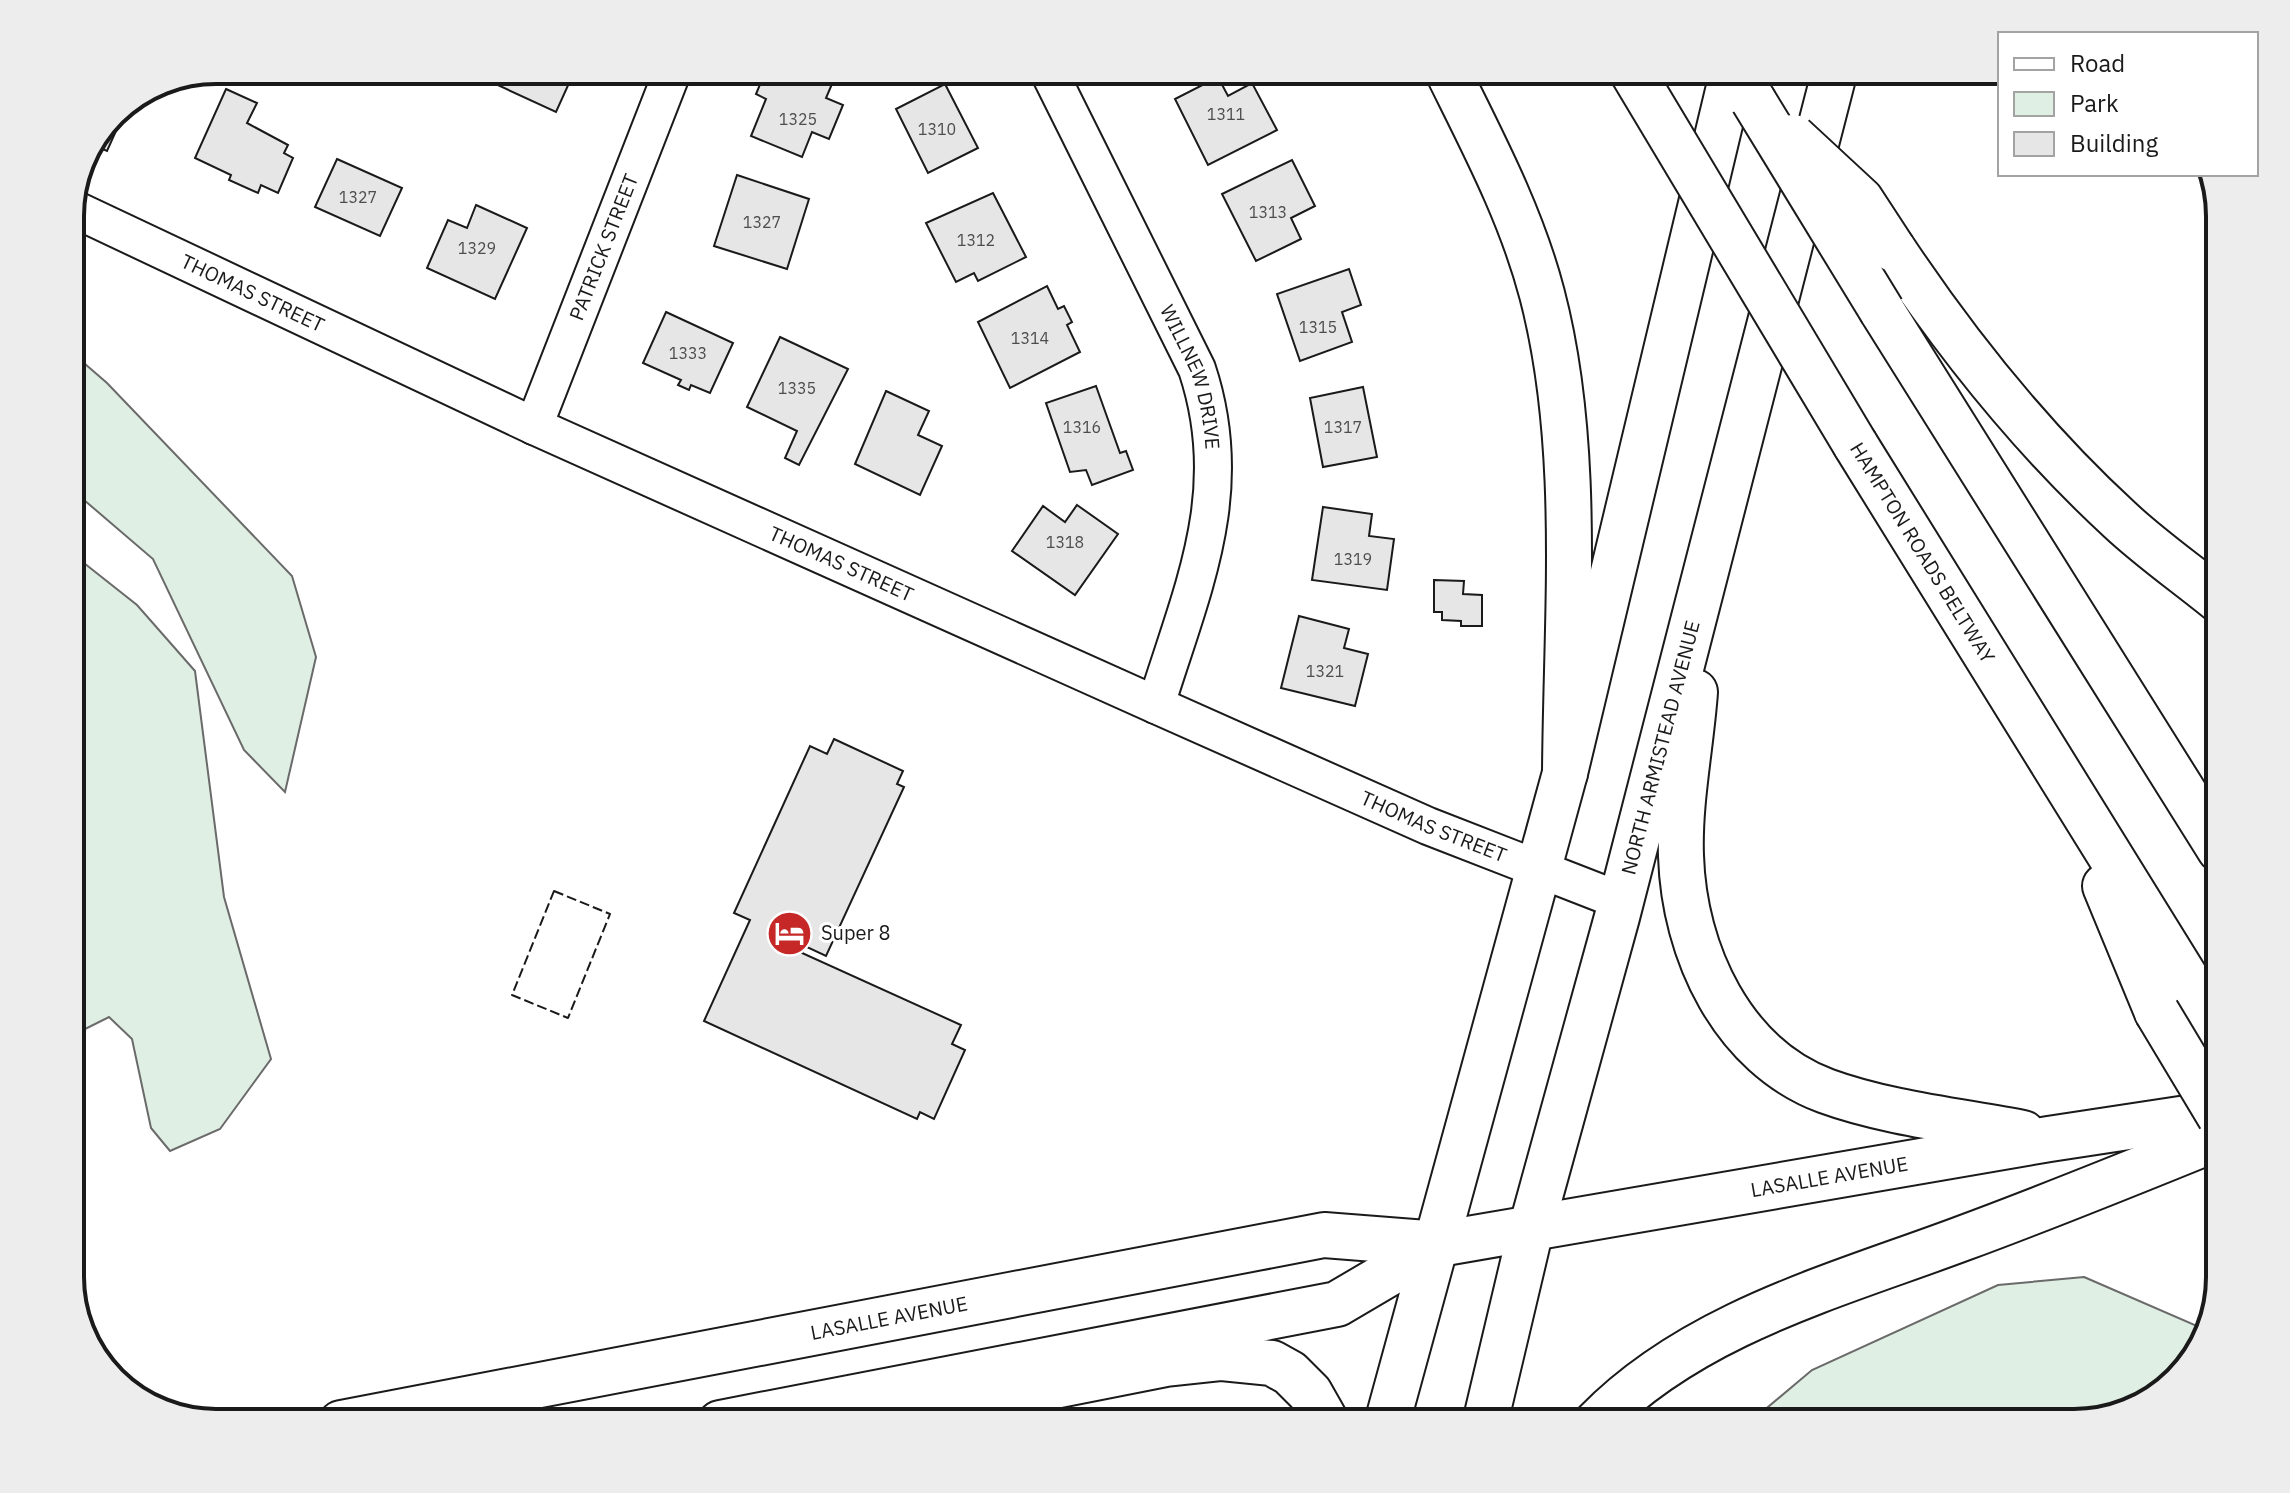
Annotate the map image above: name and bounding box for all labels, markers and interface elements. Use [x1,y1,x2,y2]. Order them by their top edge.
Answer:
legend [1998,32,2258,176]
text: Road [2070,47,2125,79]
text: Park [2070,87,2119,119]
house number: 1311 [1207,104,1245,124]
house number: 1325 [779,109,817,129]
house number: 1310 [918,119,956,139]
text: Building [2070,127,2158,159]
street label: PATRICK STREET [563,170,644,324]
house number: 1327 [339,187,377,207]
house number: 1313 [1249,202,1287,222]
house number: 1327 [743,212,781,232]
house number: 1312 [957,230,995,250]
house number: 1329 [458,238,496,258]
street label: THOMAS STREET [177,247,329,338]
street label: WILLNEW DRIVE [1154,300,1227,450]
house number: 1315 [1299,317,1337,337]
house number: 1314 [1011,328,1049,348]
house number: 1333 [669,343,707,363]
house number: 1335 [778,378,816,398]
house number: 1316 [1063,417,1101,437]
house number: 1317 [1324,417,1362,437]
street label: HAMPTON ROADS BELTWAY [1844,437,2002,668]
street label: THOMAS STREET [765,519,918,608]
house number: 1318 [1046,532,1084,552]
house number: 1319 [1334,549,1372,569]
street label: NORTH ARMISTEAD AVENUE [1614,617,1706,877]
house number: 1321 [1306,661,1344,681]
street label: THOMAS STREET [1357,784,1511,868]
hotel icon: Super 8 [766,909,814,957]
place label: Super 8 [821,919,891,946]
street label: LASALLE AVENUE [1748,1150,1910,1203]
street label: LASALLE AVENUE [808,1289,970,1346]

